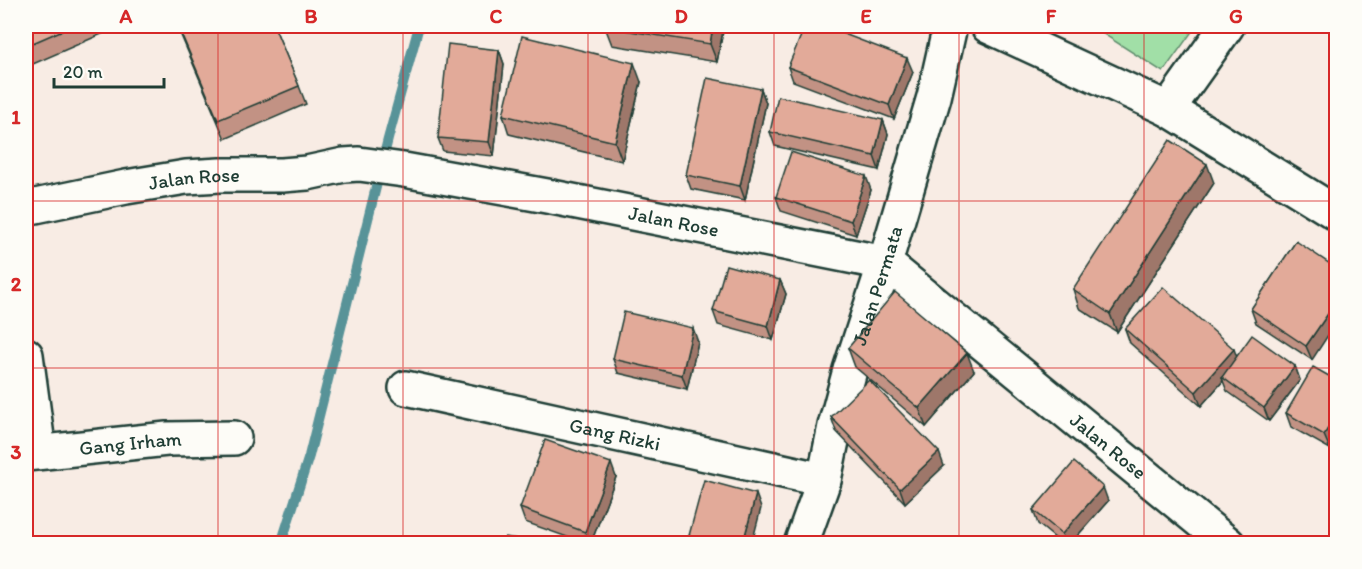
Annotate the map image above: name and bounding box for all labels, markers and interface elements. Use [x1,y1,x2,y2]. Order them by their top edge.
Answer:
text: A [119,4,133,28]
text: B [305,4,318,28]
text: C [490,4,503,28]
text: D [674,4,688,28]
text: E [860,4,872,28]
text: F [1046,4,1057,28]
text: G [1229,4,1243,28]
scale bar [54,51,164,89]
text: 20 m [63,61,103,83]
text: 1 [11,105,21,129]
street label: Jalan Rose [147,163,240,195]
street label: Jalan Rose [627,200,721,242]
street label: Jalan Permata [847,223,907,348]
text: 2 [11,272,22,296]
street label: Jalan Rose [1065,408,1151,484]
street label: Gang Rizki [567,412,663,456]
street label: Gang Irham [78,427,182,460]
text: 3 [11,440,22,464]

